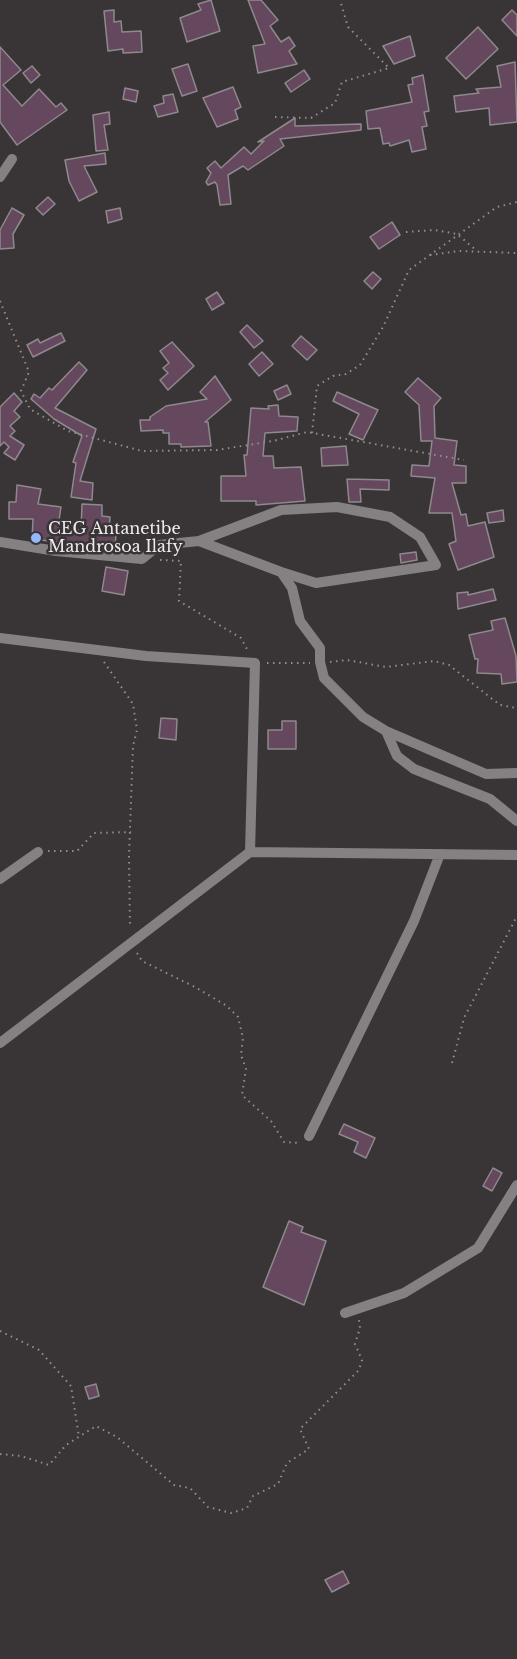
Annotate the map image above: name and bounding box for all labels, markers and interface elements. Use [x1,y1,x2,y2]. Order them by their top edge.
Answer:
place label: CEG Antanetibe Mandrosoa Ilafy [48,519,183,557]
marker: CEG Antanetibe Mandrosoa Ilafy [29,531,43,545]

